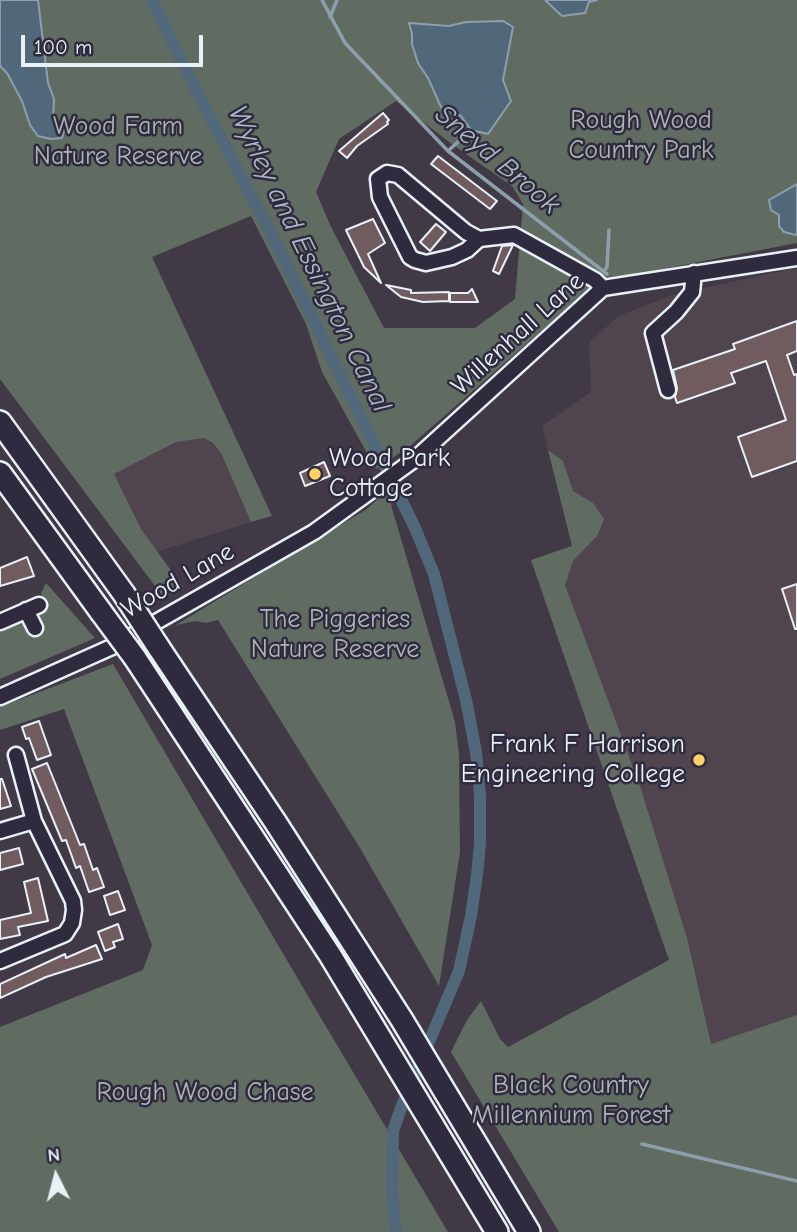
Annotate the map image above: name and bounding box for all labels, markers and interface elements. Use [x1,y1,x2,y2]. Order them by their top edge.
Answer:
scale bar [24,21,206,65]
text: 100 m [34,35,92,59]
water label: Sneyd Brook [428,98,566,222]
water label: Wyrley and Essington Canal [220,100,398,418]
park label: Rough Wood Country Park [568,105,714,166]
park label: Wood Farm Nature Reserve [34,111,202,172]
street label: Willenhall Lane [445,266,591,402]
place label: Wood Park Cottage [329,443,450,504]
marker: Wood Park Cottage [307,466,323,482]
street label: Wood Lane [116,536,240,626]
park label: The Piggeries Nature Reserve [251,604,419,666]
place label: Frank F Harrison Engineering College [461,729,685,790]
marker: Frank F Harrison Engineering College [691,752,707,768]
park label: Black Country Millennium Forest [472,1070,670,1132]
park label: Rough Wood Chase [96,1077,314,1109]
north arrow [21,1141,91,1211]
text: N [46,1144,61,1167]

